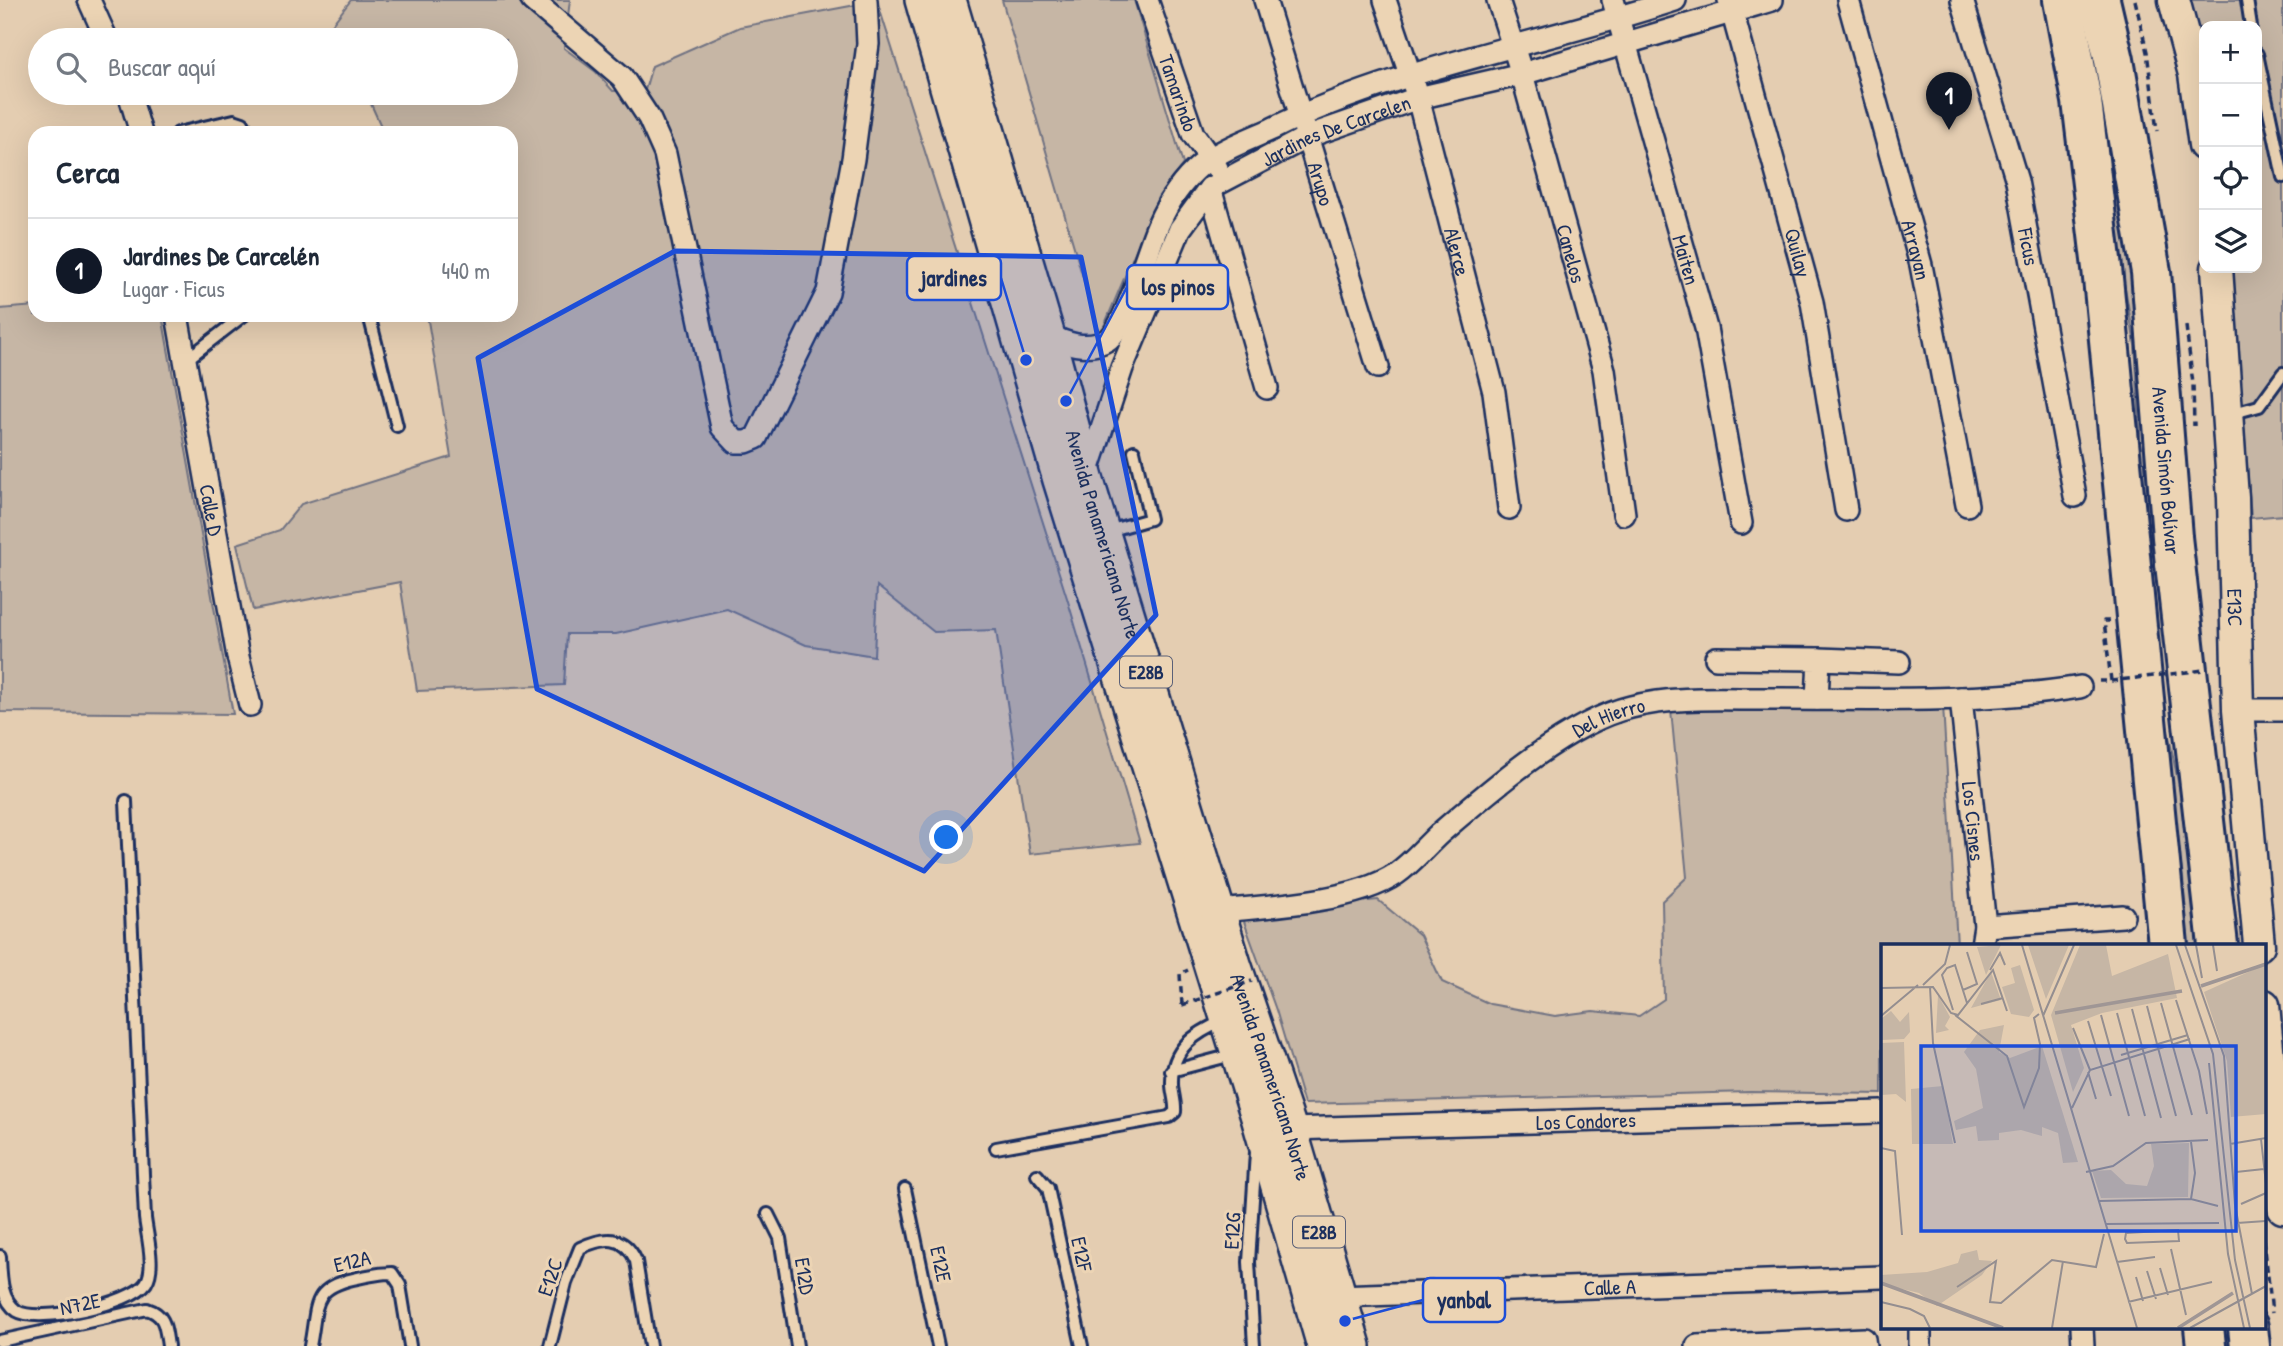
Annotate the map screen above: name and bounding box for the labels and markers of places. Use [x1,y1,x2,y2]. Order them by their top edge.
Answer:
pin: 1 [1926,72,1972,130]
callout: jardines [907,256,1001,300]
callout: los pinos [1127,265,1228,309]
callout: yanbal [1423,1278,1505,1322]

